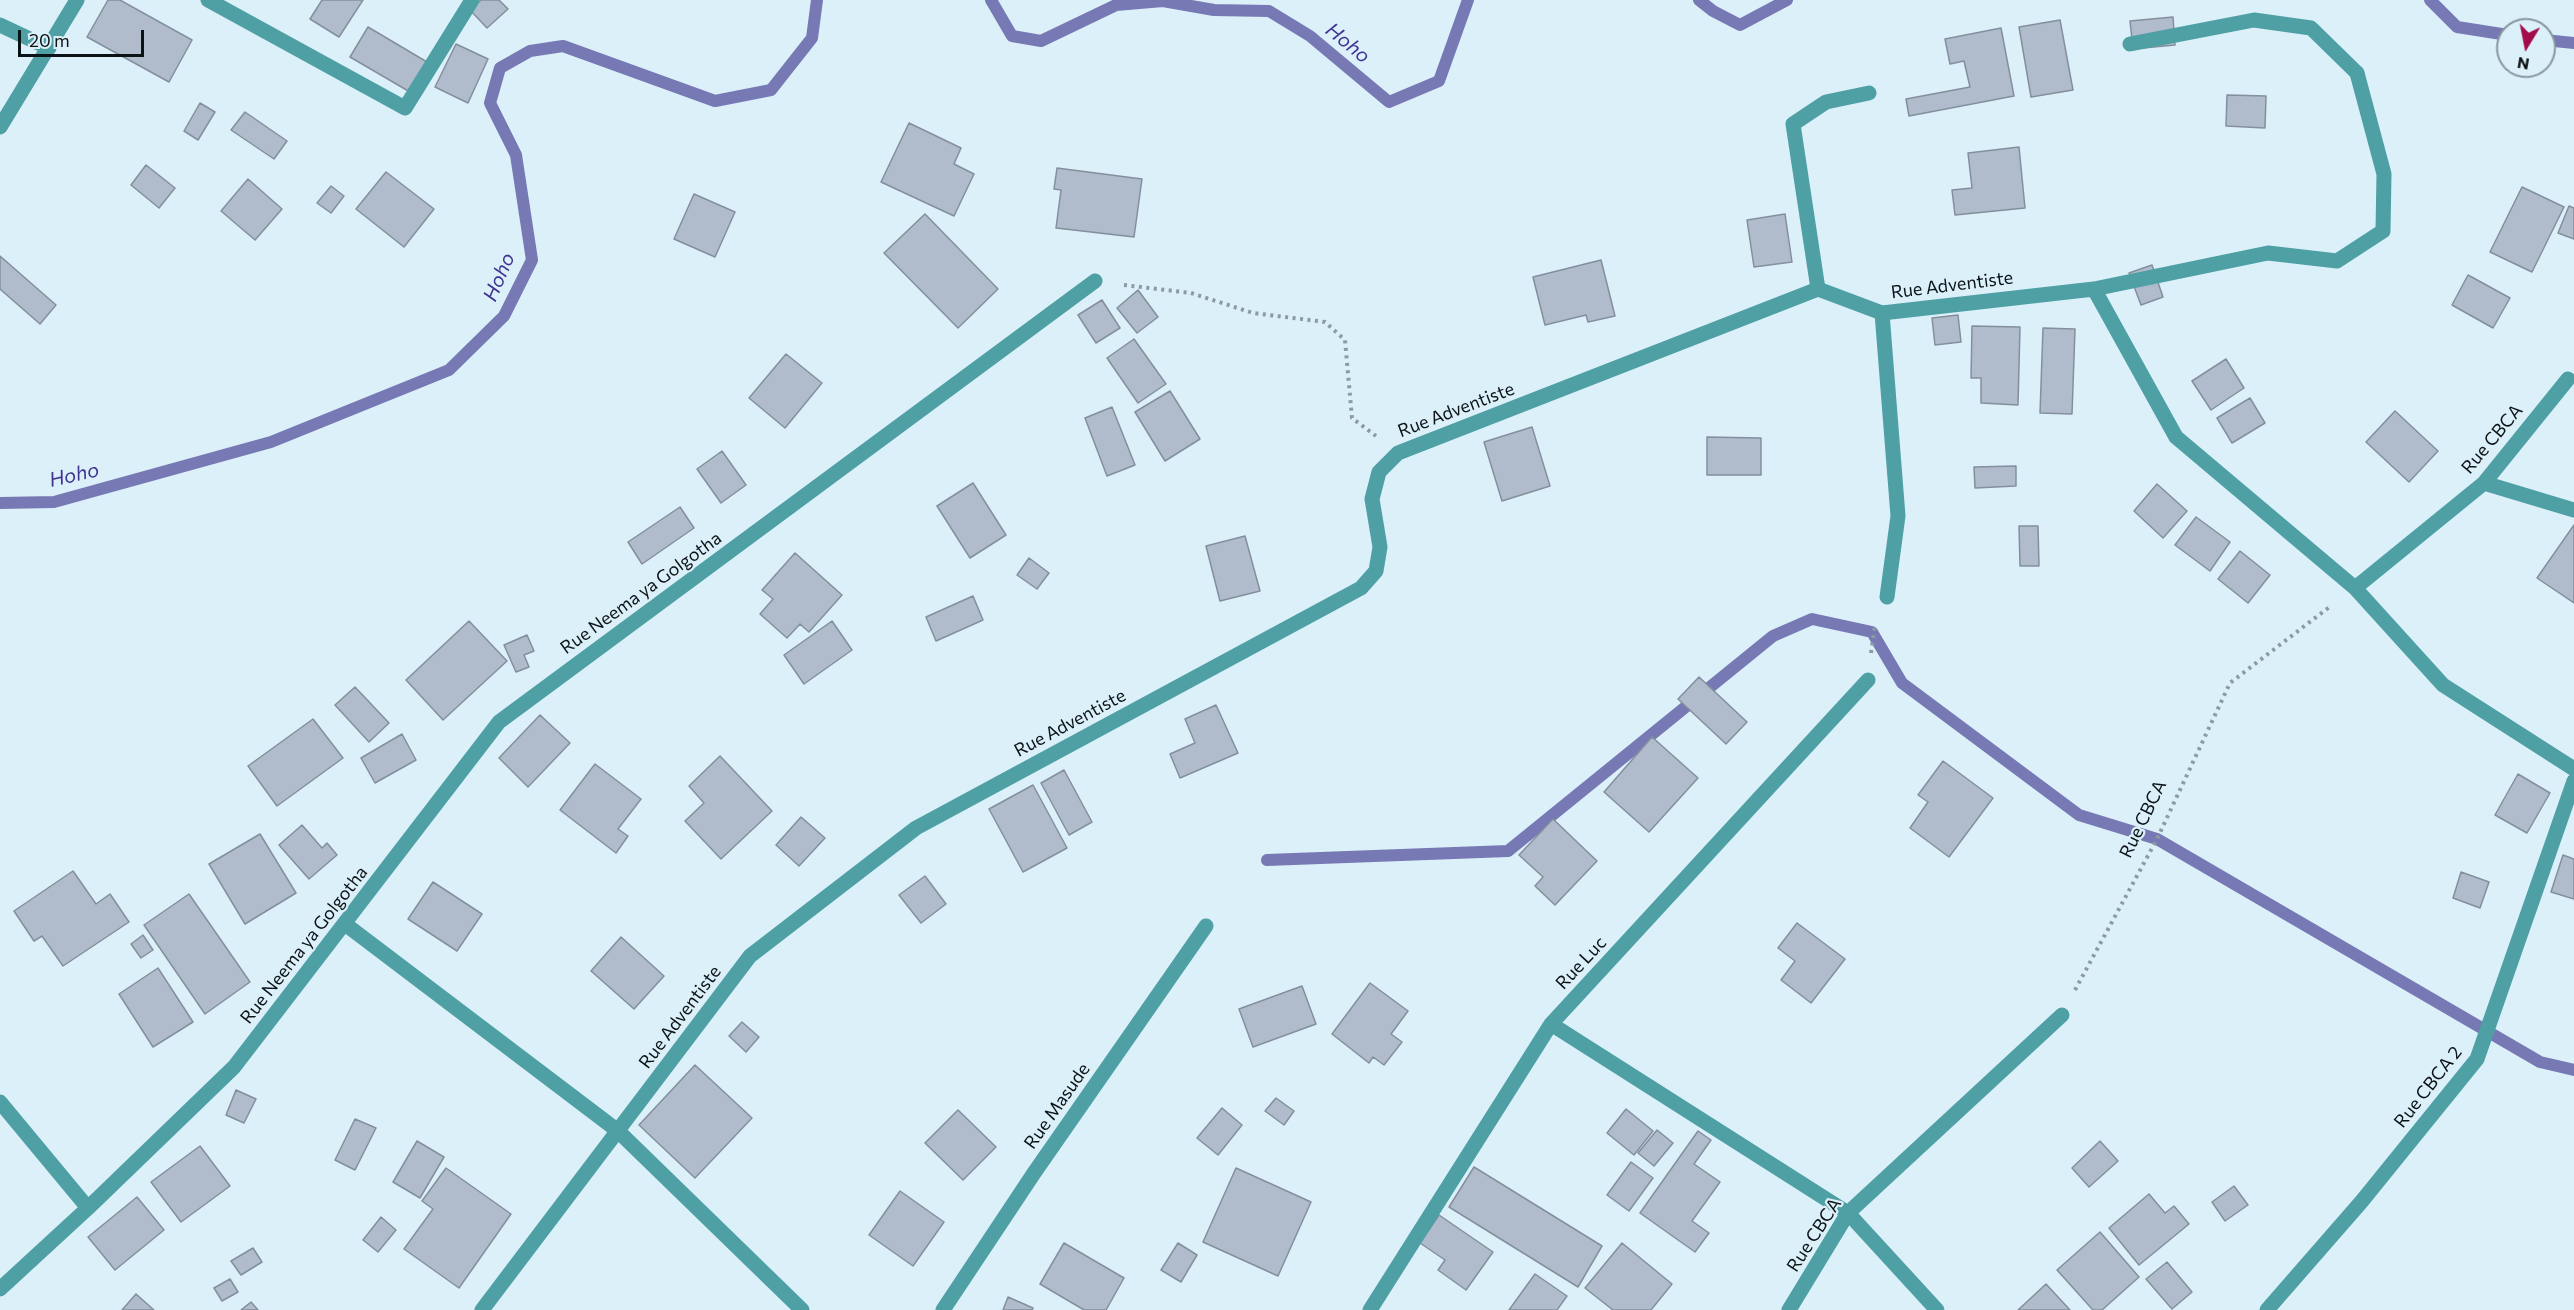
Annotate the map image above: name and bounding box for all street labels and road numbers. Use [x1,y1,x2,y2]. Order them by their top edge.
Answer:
street label: Rue Adventiste [1890,267,2014,303]
street label: Rue Adventiste [1395,378,1517,442]
street label: Rue CBCA [2457,400,2527,478]
street label: Rue Neema ya Golgotha [556,527,726,659]
street label: Rue Adventiste [1011,685,1129,761]
street label: Rue CBCA [2115,777,2171,861]
street label: Rue Neema ya Golgotha [236,862,372,1028]
street label: Rue Luc [1551,932,1611,994]
street label: Rue Adventiste [634,961,726,1073]
street label: Rue CBCA 2 [2390,1042,2466,1132]
street label: Rue Masude [1020,1059,1094,1153]
street label: Rue CBCA [1782,1194,1846,1276]

